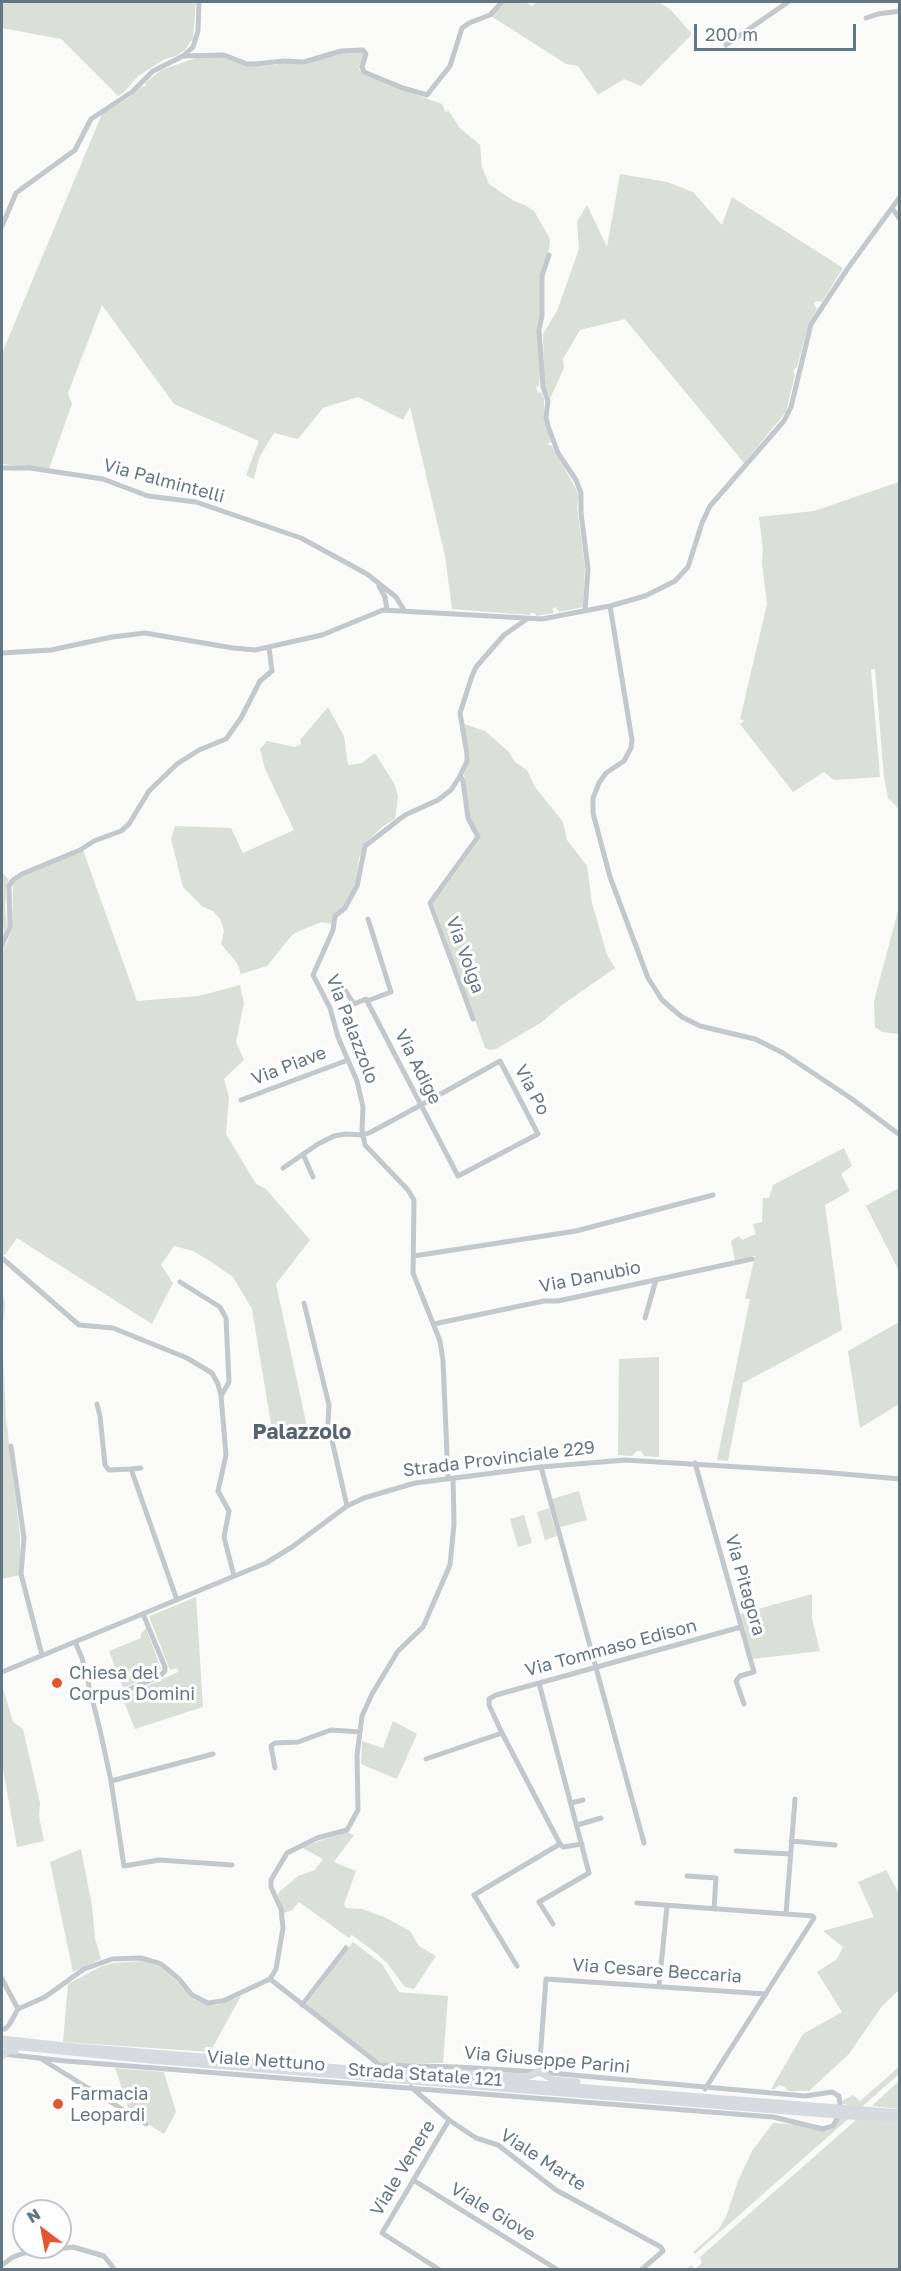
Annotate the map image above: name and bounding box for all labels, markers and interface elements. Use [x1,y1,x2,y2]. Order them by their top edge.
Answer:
scale bar [697,12,859,50]
text: 200 m [705,23,758,45]
street label: Via Palmintelli [101,454,227,508]
street label: Via Volga [441,914,489,996]
street label: Via Palazzolo [321,971,383,1087]
street label: Via Adige [390,1026,446,1108]
street label: Via Piave [249,1042,329,1090]
street label: Via Po [510,1061,554,1119]
street label: Via Danubio [537,1257,643,1297]
district label: Palazzolo [253,1419,351,1445]
street label: Strada Provinciale 229 [402,1437,596,1481]
street label: Via Pitagora [720,1532,770,1638]
street label: Via Tommaso Edison [523,1615,699,1681]
place label: Chiesa del Corpus Domini [69,1662,195,1704]
marker: Chiesa del Corpus Domini [50,1676,64,1690]
street label: Via Cesare Beccaria [571,1954,743,1988]
street label: Via Giuseppe Parini [463,2042,631,2078]
street label: Viale Nettuno [206,2046,326,2076]
street label: Strada Statale 121 [347,2059,503,2091]
place label: Farmacia Leopardi [70,2083,148,2126]
marker: Farmacia Leopardi [51,2097,65,2111]
street label: Viale Venere [366,2116,440,2220]
street label: Viale Marte [496,2124,590,2196]
street label: Viale Giove [446,2178,540,2246]
north arrow [12,2199,72,2259]
text: N [23,2204,44,2227]

